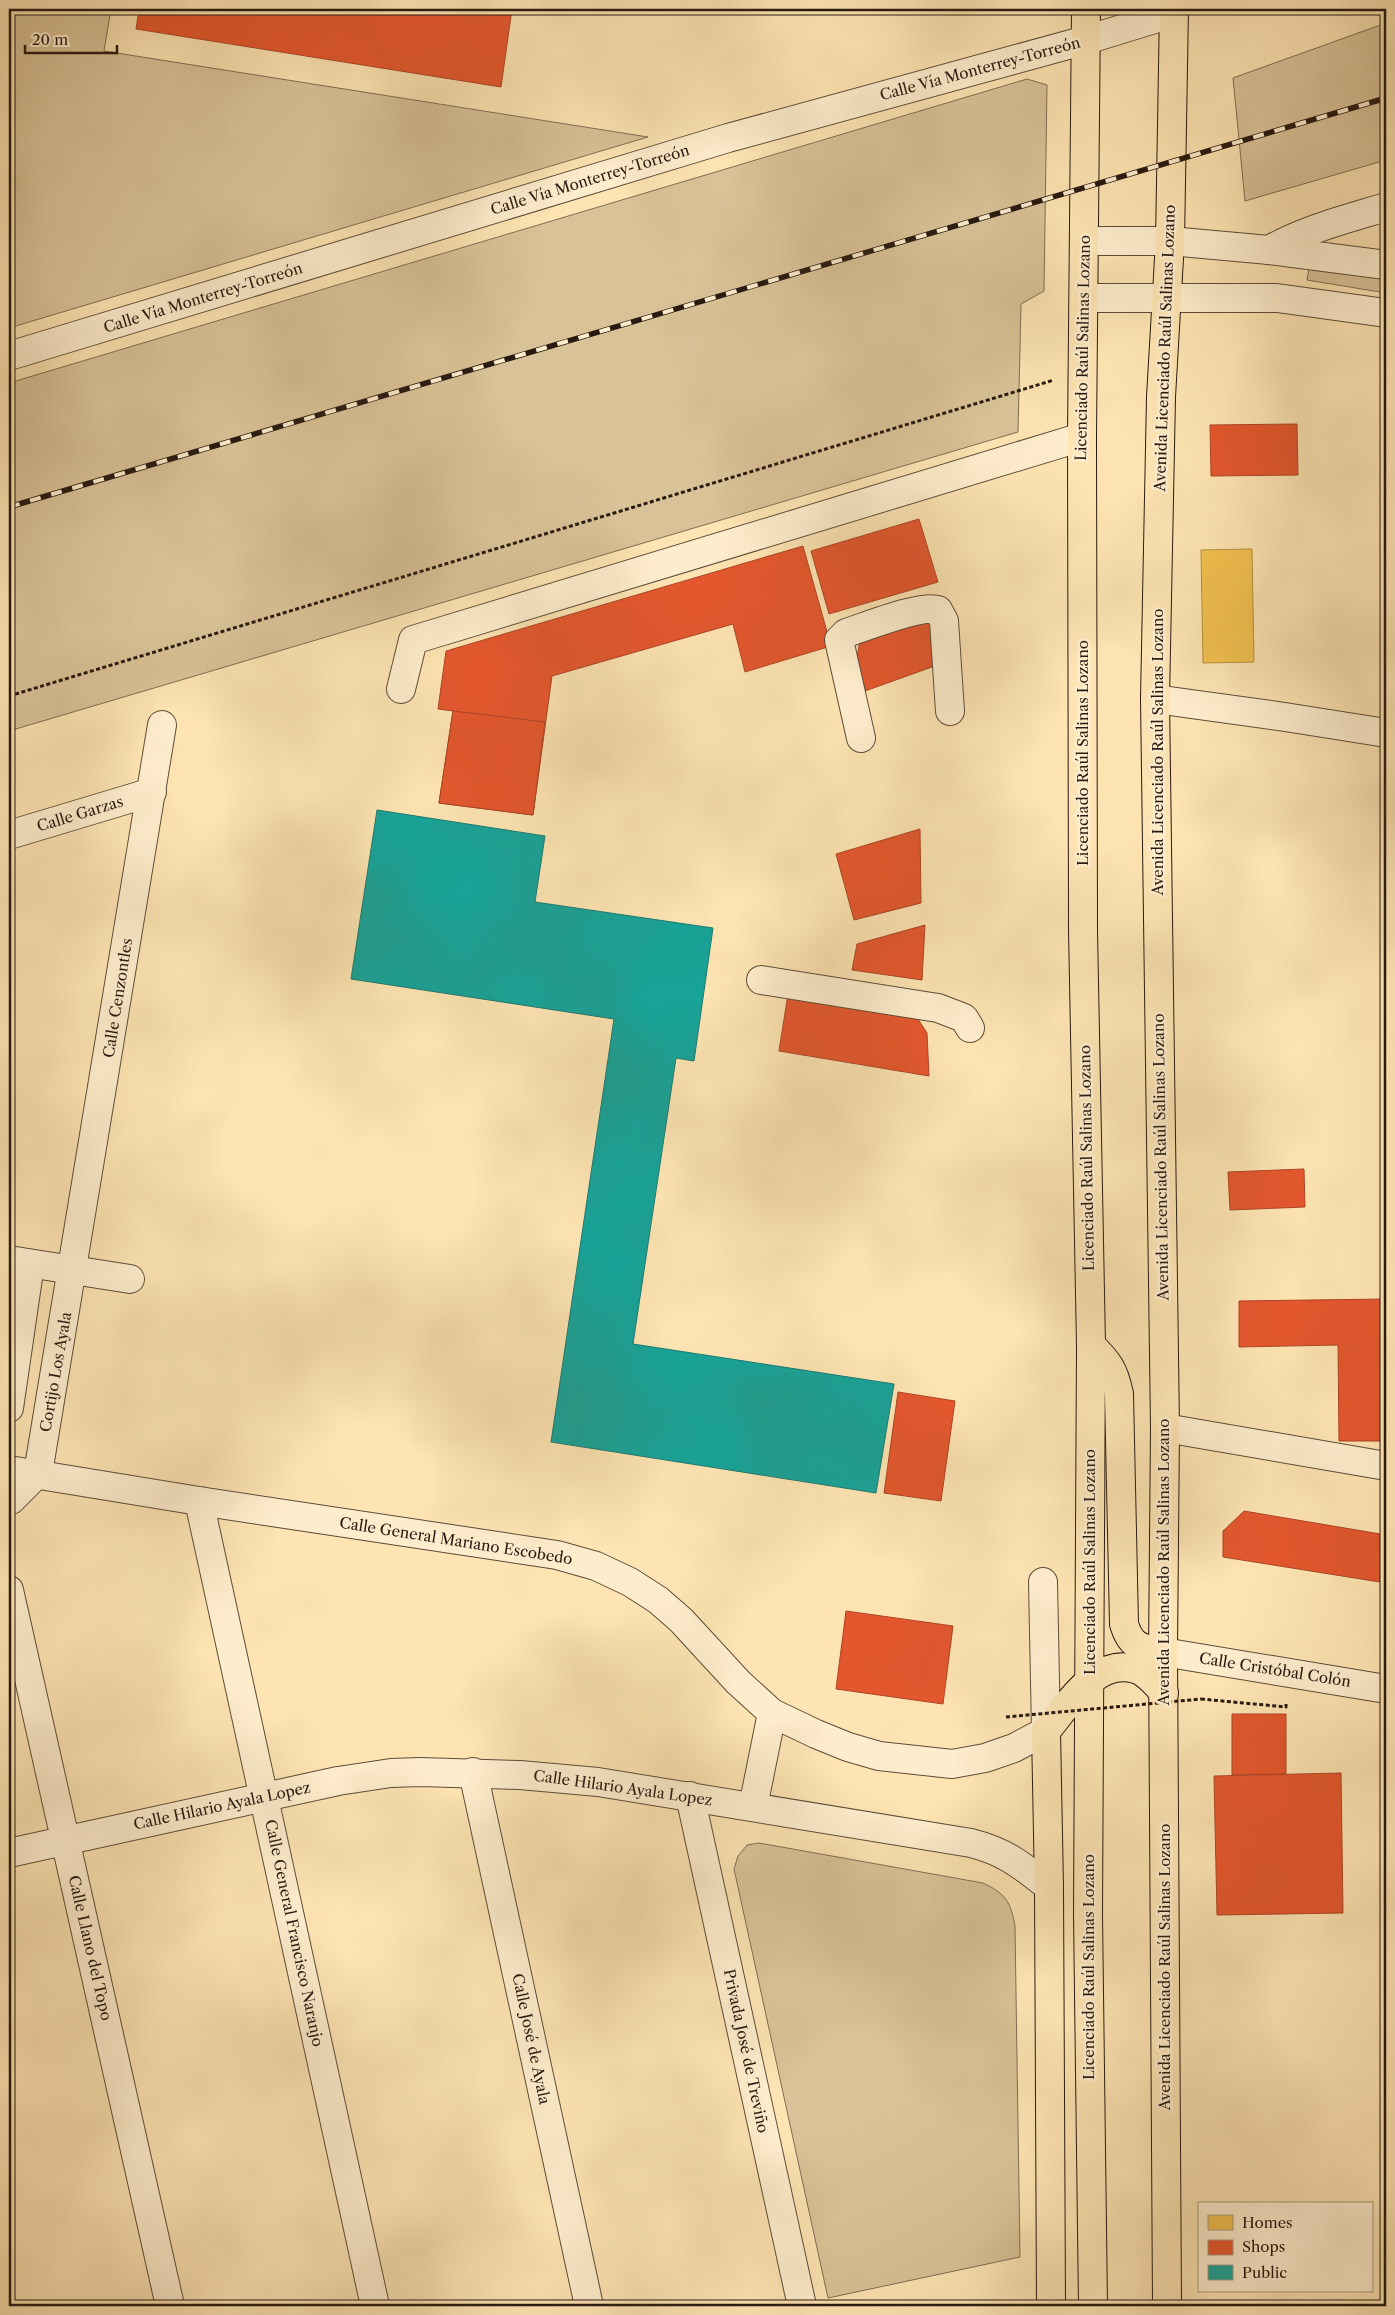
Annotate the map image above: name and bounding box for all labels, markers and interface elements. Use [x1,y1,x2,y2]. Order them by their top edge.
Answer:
scale bar [25,22,118,54]
text: 20 m [32,30,68,49]
street label: Calle Vía Monterrey-Torreón [878,32,1083,104]
street label: Calle Vía Monterrey-Torreón [488,140,692,219]
street label: Avenida Licenciado Raúl Salinas Lozano [1150,204,1179,493]
street label: Licenciado Raúl Salinas Lozano [1071,235,1094,461]
street label: Calle Vía Monterrey-Torreón [101,258,305,337]
street label: Avenida Licenciado Raúl Salinas Lozano [1148,608,1167,897]
street label: Licenciado Raúl Salinas Lozano [1073,640,1092,866]
street label: Calle Garzas [34,791,125,836]
street label: Calle Cenzontles [99,937,136,1059]
street label: Avenida Licenciado Raúl Salinas Lozano [1148,1013,1173,1302]
street label: Licenciado Raúl Salinas Lozano [1075,1045,1098,1271]
street label: Cortijo Los Ayala [36,1310,75,1434]
street label: Avenida Licenciado Raúl Salinas Lozano [1154,1418,1173,1707]
street label: Licenciado Raúl Salinas Lozano [1080,1449,1099,1675]
street label: Calle General Mariano Escobedo [338,1513,574,1568]
street label: Calle Cristóbal Colón [1198,1648,1353,1691]
street label: Calle Hilario Ayala Lopez [532,1766,714,1810]
street label: Calle Hilario Ayala Lopez [132,1777,312,1834]
street label: Calle General Francisco Naranjo [261,1818,328,2048]
street label: Avenida Licenciado Raúl Salinas Lozano [1155,1823,1174,2112]
street label: Licenciado Raúl Salinas Lozano [1079,1854,1098,2080]
street label: Calle Llano del Topo [65,1873,116,2022]
street label: Privada José de Treviño [720,1967,773,2135]
street label: Calle José de Ayala [508,1972,555,2106]
legend [1198,2202,1372,2292]
text: Homes [1242,2213,1293,2232]
text: Shops [1242,2237,1285,2256]
text: Public [1242,2263,1287,2282]

